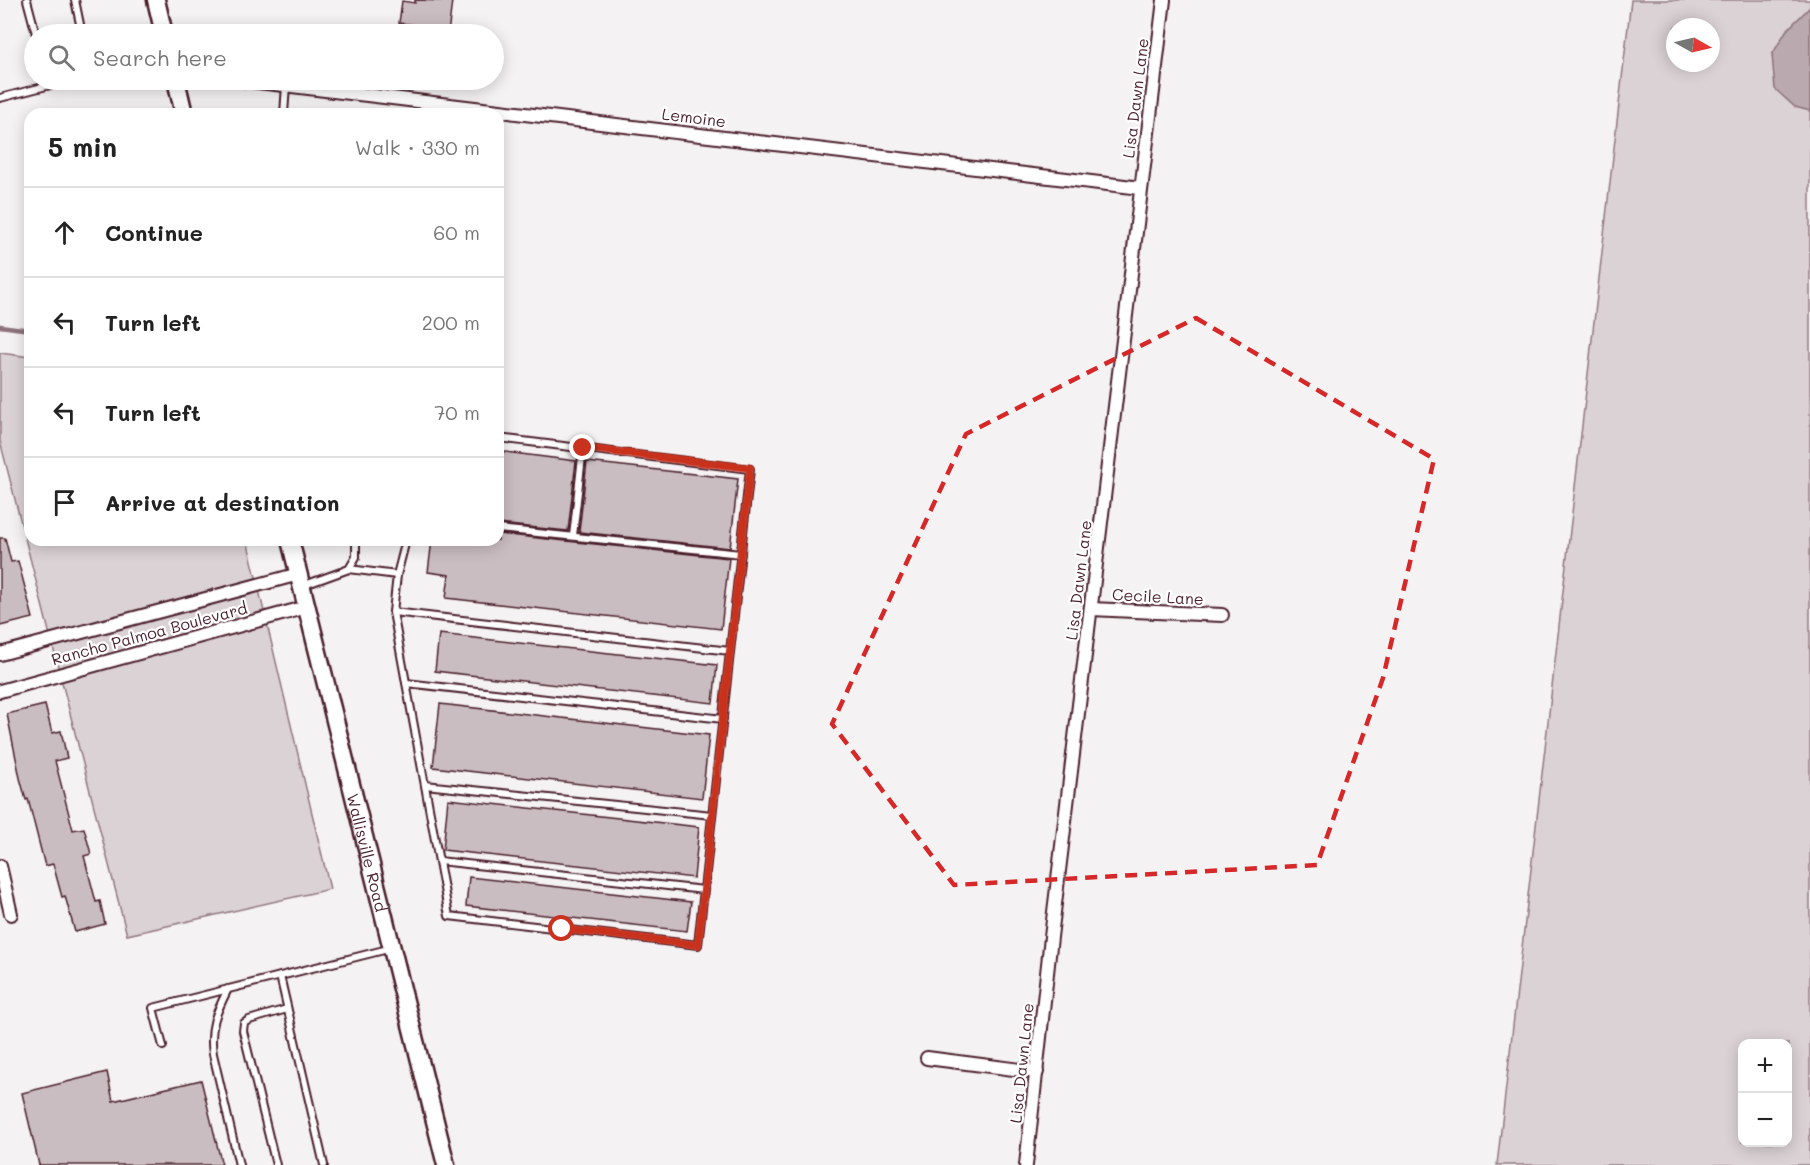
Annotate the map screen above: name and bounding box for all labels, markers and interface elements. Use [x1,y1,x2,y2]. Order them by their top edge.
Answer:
north arrow [1666,18,1720,72]
search box [24,24,504,90]
street label: Lisa Dawn Lane [1117,37,1153,159]
icon: search [45,41,78,74]
text: Search here [93,43,227,72]
street label: Lemoine [661,103,727,131]
text: 5 min [48,130,117,164]
text: Walk · 330 m [355,134,480,160]
icon: ahead [48,216,81,249]
text: Continue [105,218,203,247]
text: 60 m [433,219,480,245]
icon: left [48,306,81,339]
text: Turn left [105,308,201,337]
text: 200 m [422,309,480,335]
icon: left [48,396,81,429]
text: Turn left [105,398,201,427]
text: 70 m [434,399,480,425]
route end [569,434,595,460]
icon: arrive [48,486,81,519]
text: Arrive at destination [105,488,340,517]
street label: Lisa Dawn Lane [1060,519,1096,641]
street label: Cecile Lane [1112,583,1204,609]
street label: Rancho Palmoa Boulevard [49,597,249,669]
street label: Wallisville Road [343,791,393,914]
route start [548,915,574,941]
street label: Lisa Dawn Lane [1004,1002,1038,1124]
map controls [1738,1039,1792,1147]
button: + [1738,1039,1792,1093]
button: − [1738,1093,1792,1147]

